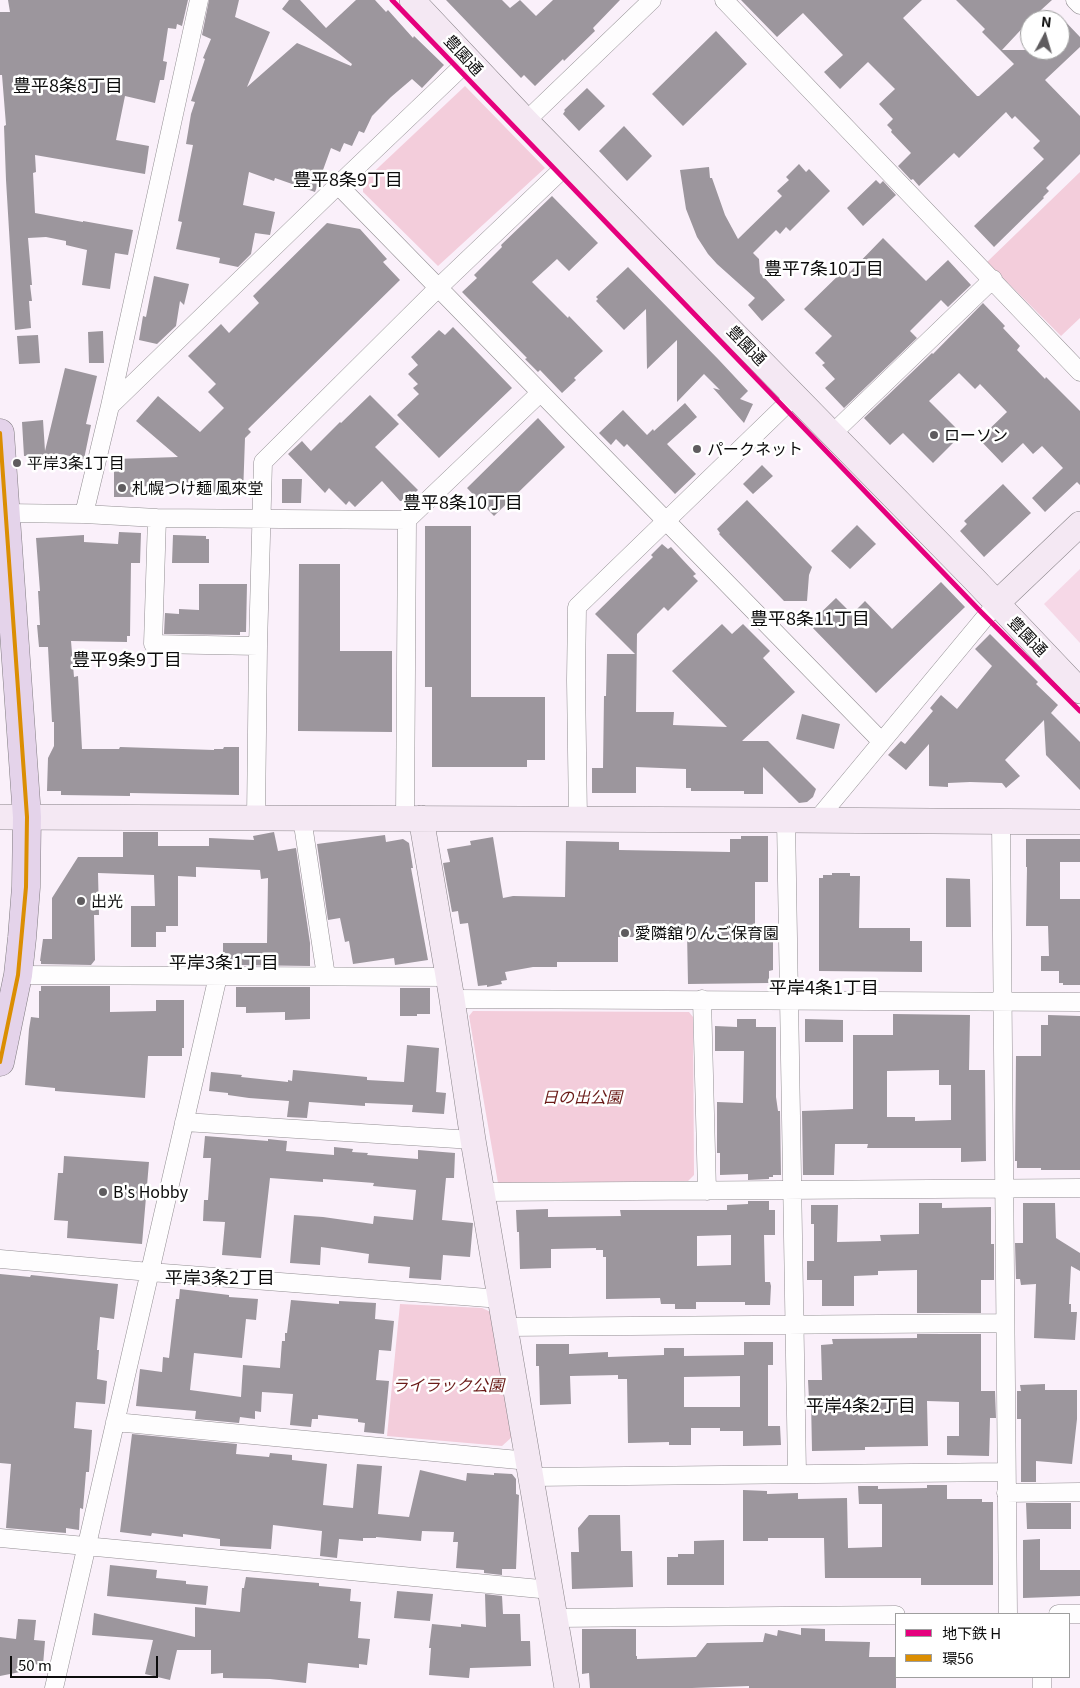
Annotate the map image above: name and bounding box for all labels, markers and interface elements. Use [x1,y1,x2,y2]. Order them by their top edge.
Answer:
north arrow [1020,10,1070,60]
text: N [1040,11,1053,32]
street label: 豊園通 [441,31,487,79]
district label: 豊平8条8丁目 [13,74,123,96]
district label: 豊平8条9丁目 [293,168,403,190]
district label: 豊平7条10丁目 [764,257,884,279]
street label: 豊園通 [723,321,771,369]
place label: ローソン [944,425,1008,445]
marker: ローソン [928,429,940,441]
place label: パークネット [707,439,803,459]
marker: パークネット [691,443,703,455]
place label: 平岸3条1丁目 [27,453,125,473]
marker: 平岸3条1丁目 [11,457,23,469]
place label: 札幌つけ麺 風來堂 [132,478,264,498]
marker: 札幌つけ麺 風來堂 [116,482,128,494]
district label: 豊平8条10丁目 [403,491,523,513]
district label: 豊平8条11丁目 [750,607,870,629]
street label: 豊園通 [1004,612,1052,660]
district label: 豊平9条9丁目 [72,648,182,670]
place label: 出光 [91,891,123,911]
marker: 出光 [75,895,87,907]
place label: 愛隣舘りんご保育園 [635,923,779,943]
marker: 愛隣舘りんご保育園 [619,927,631,939]
district label: 平岸3条1丁目 [169,951,279,973]
district label: 平岸4条1丁目 [769,976,879,998]
park label: 日の出公園 [542,1087,622,1107]
place label: B's Hobby [113,1182,188,1202]
marker: B's Hobby [97,1186,109,1198]
district label: 平岸3条2丁目 [165,1266,275,1288]
park label: ライラック公園 [392,1375,504,1395]
district label: 平岸4条2丁目 [806,1394,916,1416]
legend [895,1613,1070,1678]
text: 地下鉄 H [942,1622,1001,1643]
scale bar [12,1646,160,1678]
text: 環56 [942,1647,974,1668]
text: 50 m [18,1654,52,1675]

